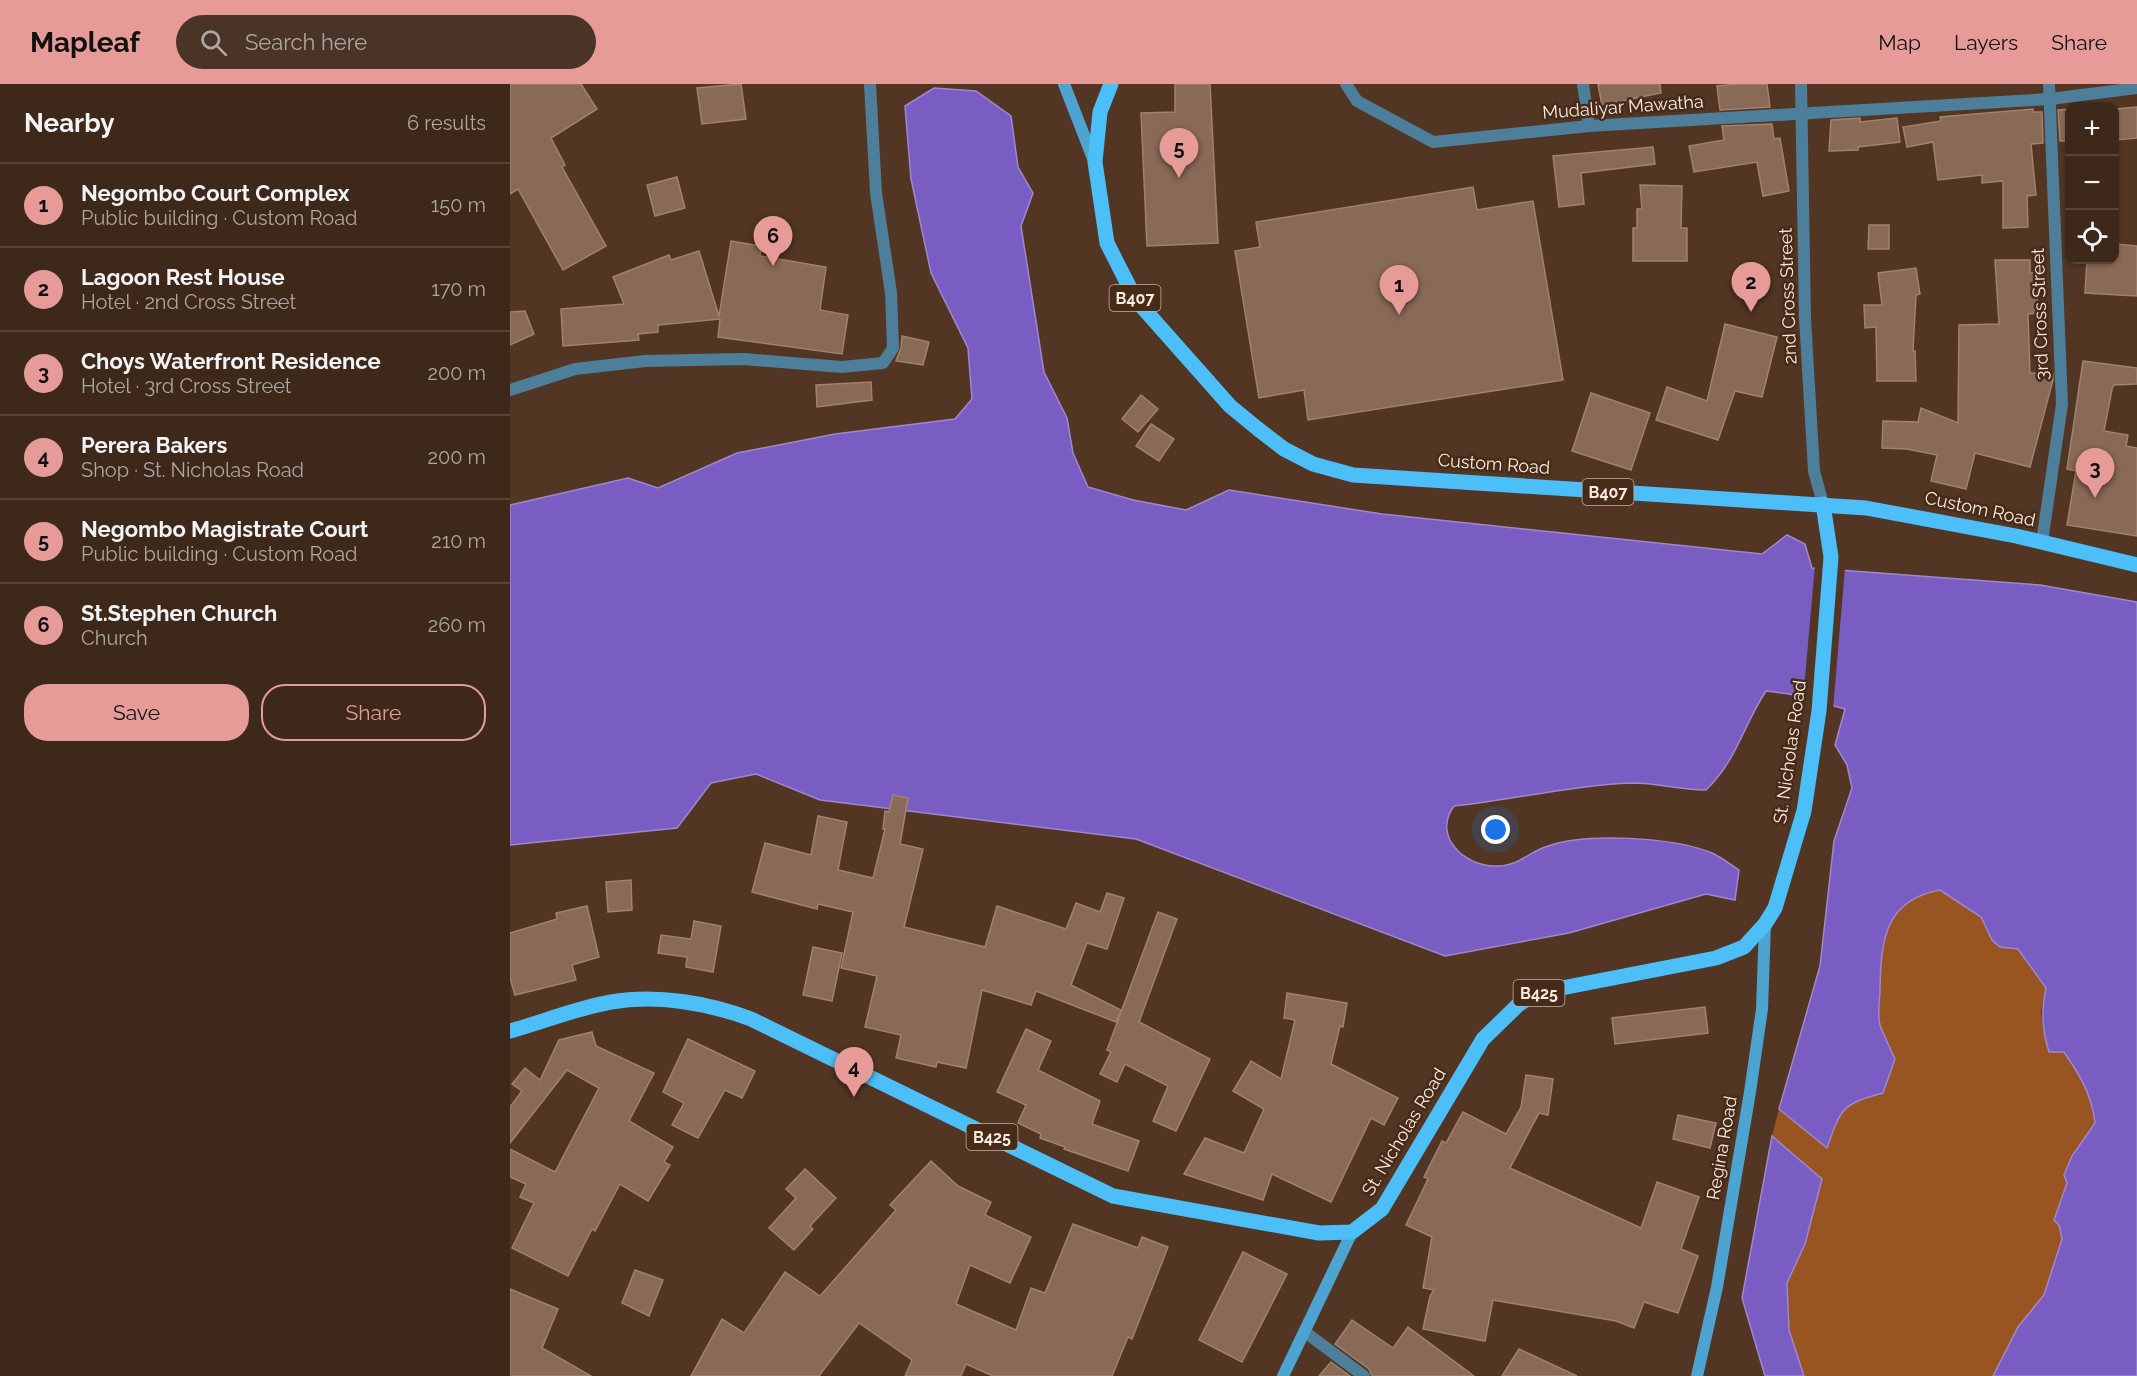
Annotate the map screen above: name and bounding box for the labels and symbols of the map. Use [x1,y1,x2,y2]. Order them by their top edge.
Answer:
street label: Mudaliyar Mawatha [1542,90,1704,123]
pin: 5 [1160,128,1198,178]
pin: 6 [754,216,792,266]
street label: 2nd Cross Street [1775,227,1800,365]
street label: 3rd Cross Street [2027,247,2052,381]
pin: 2 [1732,262,1770,312]
pin: 1 [1380,266,1418,315]
road number: B407 [1110,285,1160,311]
pin: 3 [2076,448,2114,498]
street label: Custom Road [1437,449,1551,478]
road number: B407 [1582,479,1634,505]
street label: Custom Road [1923,487,2037,530]
street label: St. Nicholas Road [1769,679,1810,825]
your location [1481,815,1510,844]
road number: B425 [1514,980,1564,1006]
pin: 4 [834,1048,874,1097]
street label: St. Nicholas Road [1357,1064,1450,1199]
street label: Regina Road [1702,1094,1741,1202]
road number: B425 [966,1124,1018,1150]

